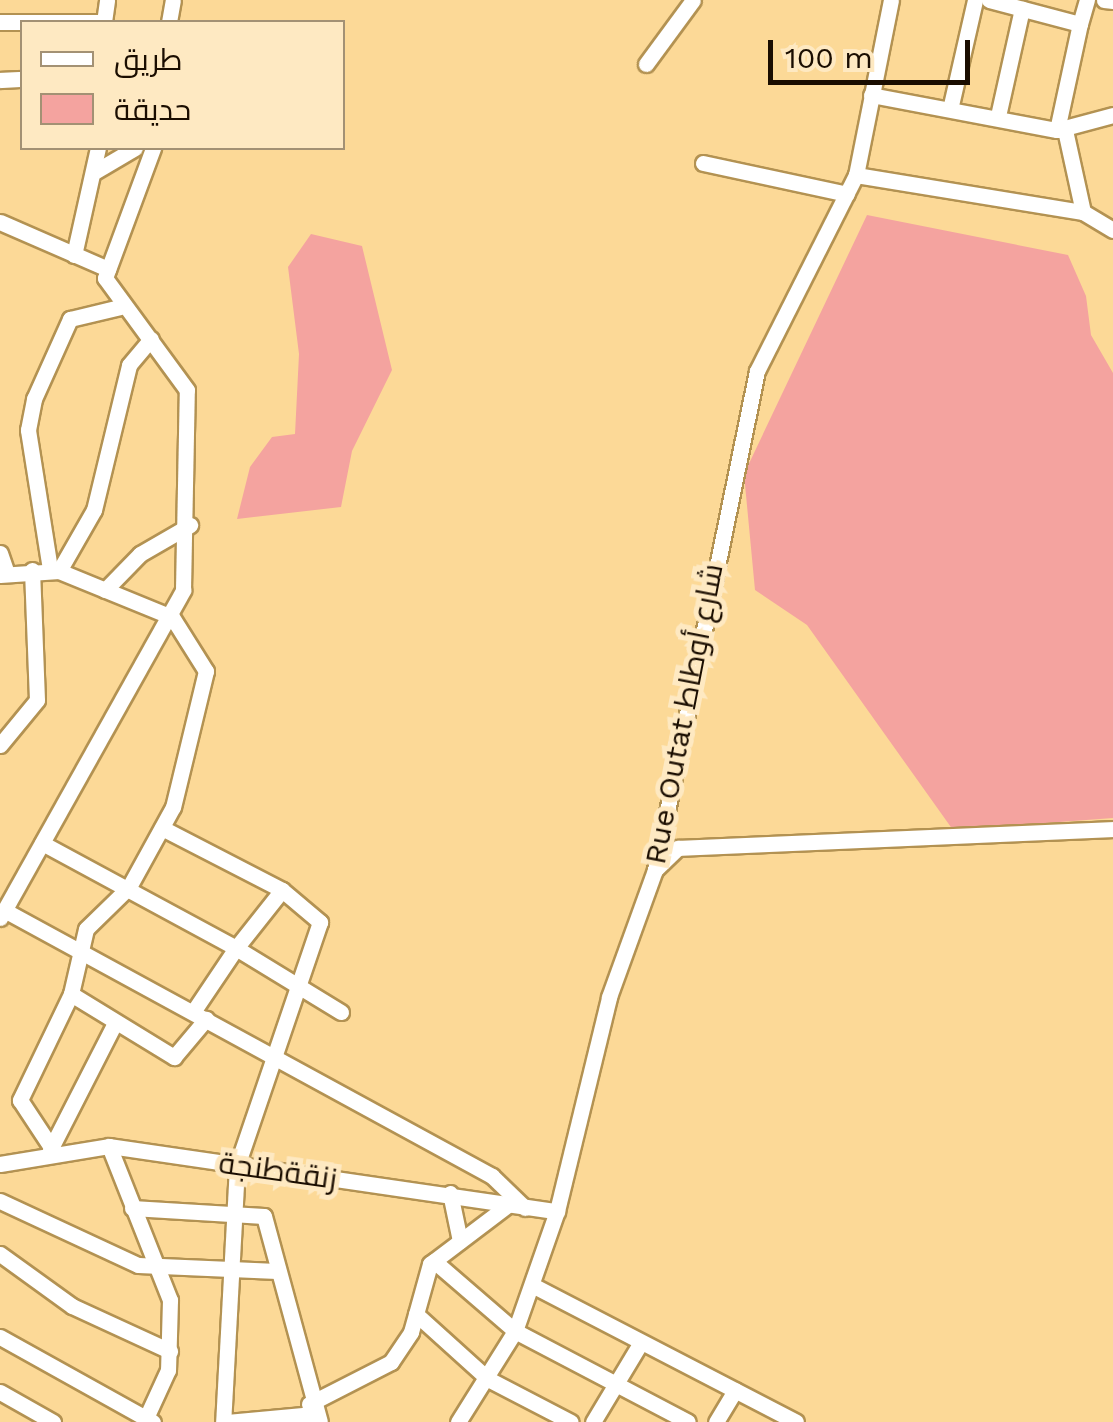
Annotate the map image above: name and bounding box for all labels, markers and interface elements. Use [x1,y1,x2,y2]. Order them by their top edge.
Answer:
legend [20,20,345,150]
scale bar [773,20,976,82]
text: 100 m [785,40,873,75]
text: طريق [114,42,183,77]
text: حديقة [114,92,191,127]
street label: Rue Outat شارع أوطاط [637,561,731,867]
street label: زنقةطنجة [217,1145,339,1197]

